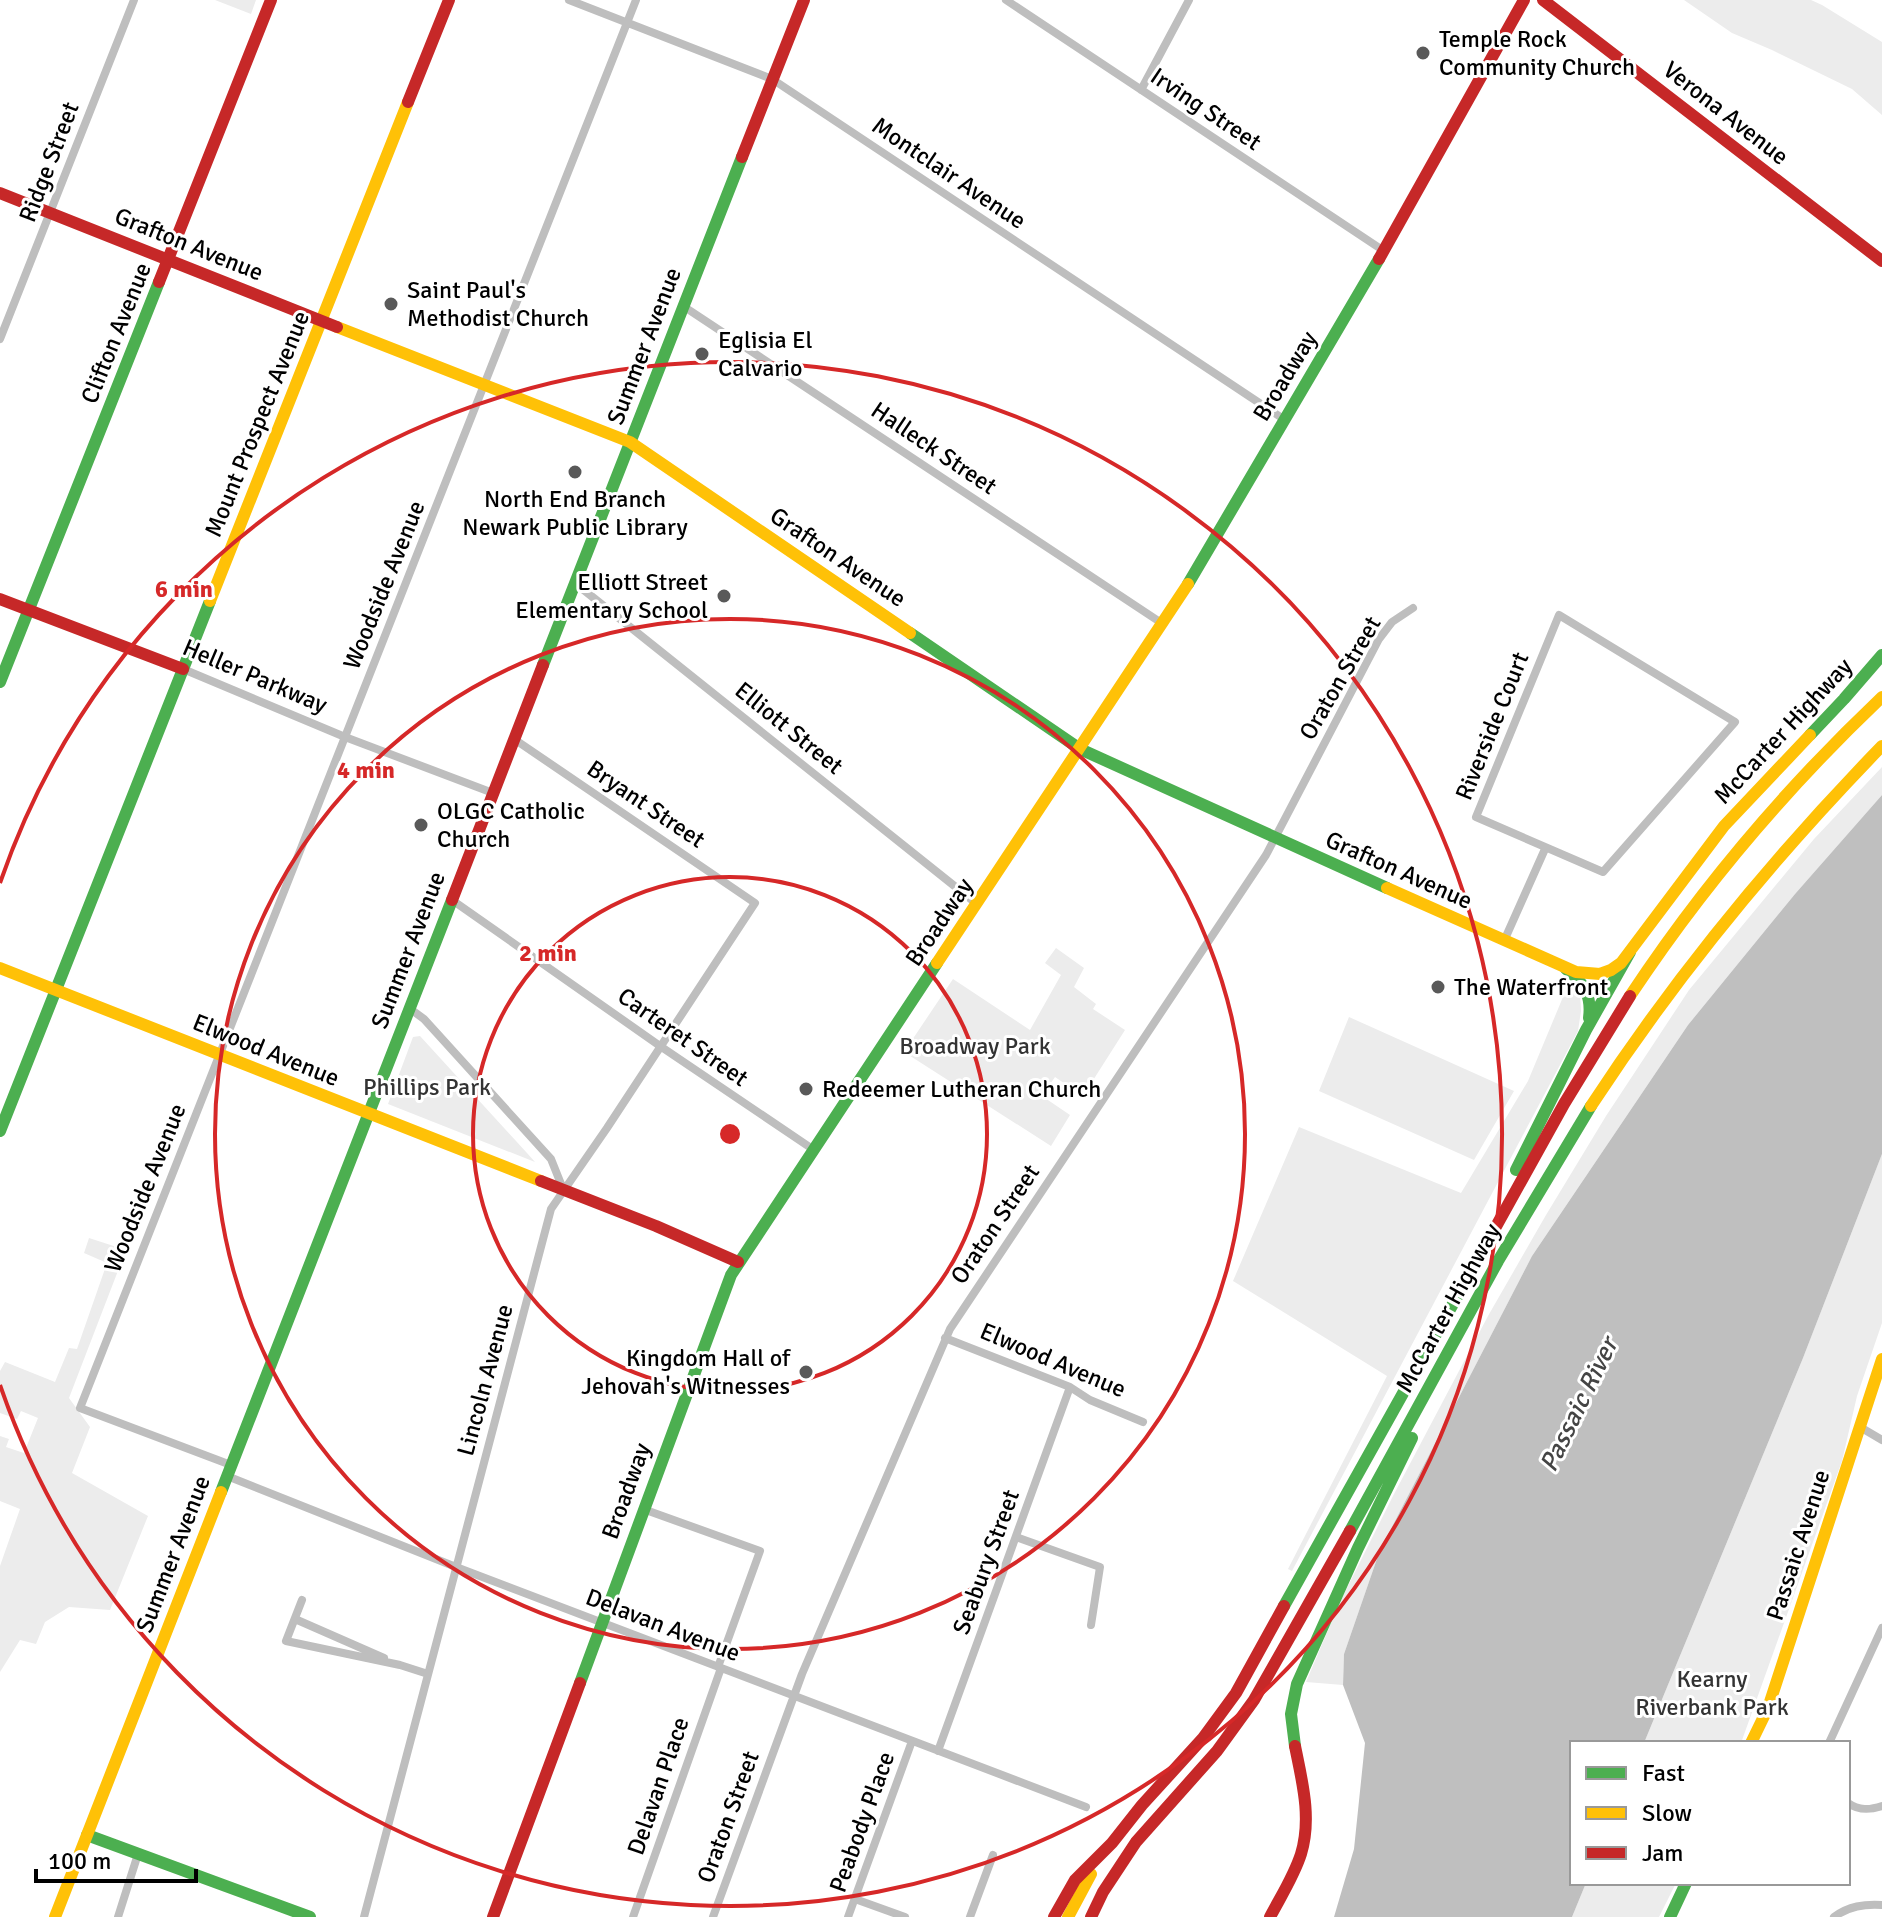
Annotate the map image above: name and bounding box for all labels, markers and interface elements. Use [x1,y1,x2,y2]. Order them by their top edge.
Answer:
place label: Temple Rock Community Church [1439,24,1635,82]
marker: Temple Rock Community Church [1414,44,1432,62]
street label: Verona Avenue [1657,55,1795,171]
street label: Irving Street [1145,61,1267,157]
street label: Ridge Street [12,98,86,226]
street label: Montclair Avenue [866,110,1032,236]
street label: Grafton Avenue [110,201,268,287]
street label: Clifton Avenue [74,258,158,408]
street label: Summer Avenue [600,263,688,429]
place label: Saint Paul's Methodist Church [407,275,589,333]
marker: Saint Paul's Methodist Church [382,295,400,313]
street label: Mount Prospect Avenue [198,307,316,541]
place label: Eglisia El Calvario [718,325,813,383]
street label: Broadway [1246,325,1324,427]
marker: Eglisia El Calvario [693,345,711,363]
street label: Halleck Street [865,395,1003,501]
marker: North End Branch Newark Public Library [566,463,584,481]
place label: North End Branch Newark Public Library [462,484,688,542]
street label: Woodside Avenue [337,496,431,674]
street label: Grafton Avenue [764,500,912,614]
place label: Elliott Street Elementary School [515,567,708,625]
text: 6 min [155,574,213,604]
marker: Elliott Street Elementary School [715,587,733,605]
street label: Oraton Street [1293,611,1387,745]
street label: Heller Parkway [178,632,332,720]
street label: Riverside Court [1449,648,1535,804]
street label: McCarter Highway [1708,652,1858,810]
street label: Elliott Street [729,675,849,781]
street label: Bryant Street [581,754,711,854]
text: 4 min [337,755,395,785]
place label: OLGC Catholic Church [437,796,585,854]
marker: OLGC Catholic Church [412,816,430,834]
street label: Grafton Avenue [1321,824,1477,916]
street label: Summer Avenue [364,867,452,1033]
street label: Broadway [899,872,979,972]
text: 2 min [519,938,577,968]
place label: The Waterfront [1454,972,1608,1002]
marker: The Waterfront [1429,978,1447,996]
street label: Carteret Street [612,981,754,1093]
street label: Elwood Avenue [188,1007,344,1093]
park label: Broadway Park [899,1031,1051,1061]
park label: Phillips Park [363,1072,491,1102]
place label: Redeemer Lutheran Church [822,1074,1101,1104]
marker: Redeemer Lutheran Church [797,1080,815,1098]
street label: Woodside Avenue [98,1099,192,1277]
centre of rings [716,1120,744,1148]
street label: Oraton Street [944,1158,1046,1290]
street label: McCarter Highway [1389,1218,1507,1398]
street label: Lincoln Avenue [450,1301,520,1459]
street label: Elwood Avenue [976,1316,1130,1404]
water label: Passaic River [1533,1330,1627,1477]
place label: Kingdom Hall of Jehovah's Witnesses [581,1343,791,1401]
marker: Kingdom Hall of Jehovah's Witnesses [797,1363,815,1381]
street label: Broadway [595,1439,657,1543]
street label: Passaic Avenue [1760,1466,1836,1624]
street label: Summer Avenue [129,1471,217,1637]
street label: Seabury Street [946,1486,1026,1638]
street label: Delavan Avenue [582,1582,744,1668]
park label: Kearny Riverbank Park [1635,1664,1789,1722]
street label: Delavan Place [620,1713,696,1859]
legend [1570,1741,1850,1885]
street label: Oraton Street [690,1747,766,1887]
street label: Peabody Place [823,1748,901,1896]
text: Fast [1642,1758,1685,1788]
text: Slow [1642,1798,1692,1828]
scale bar [36,1833,196,1883]
text: Jam [1642,1838,1683,1868]
text: 100 m [48,1846,111,1876]

